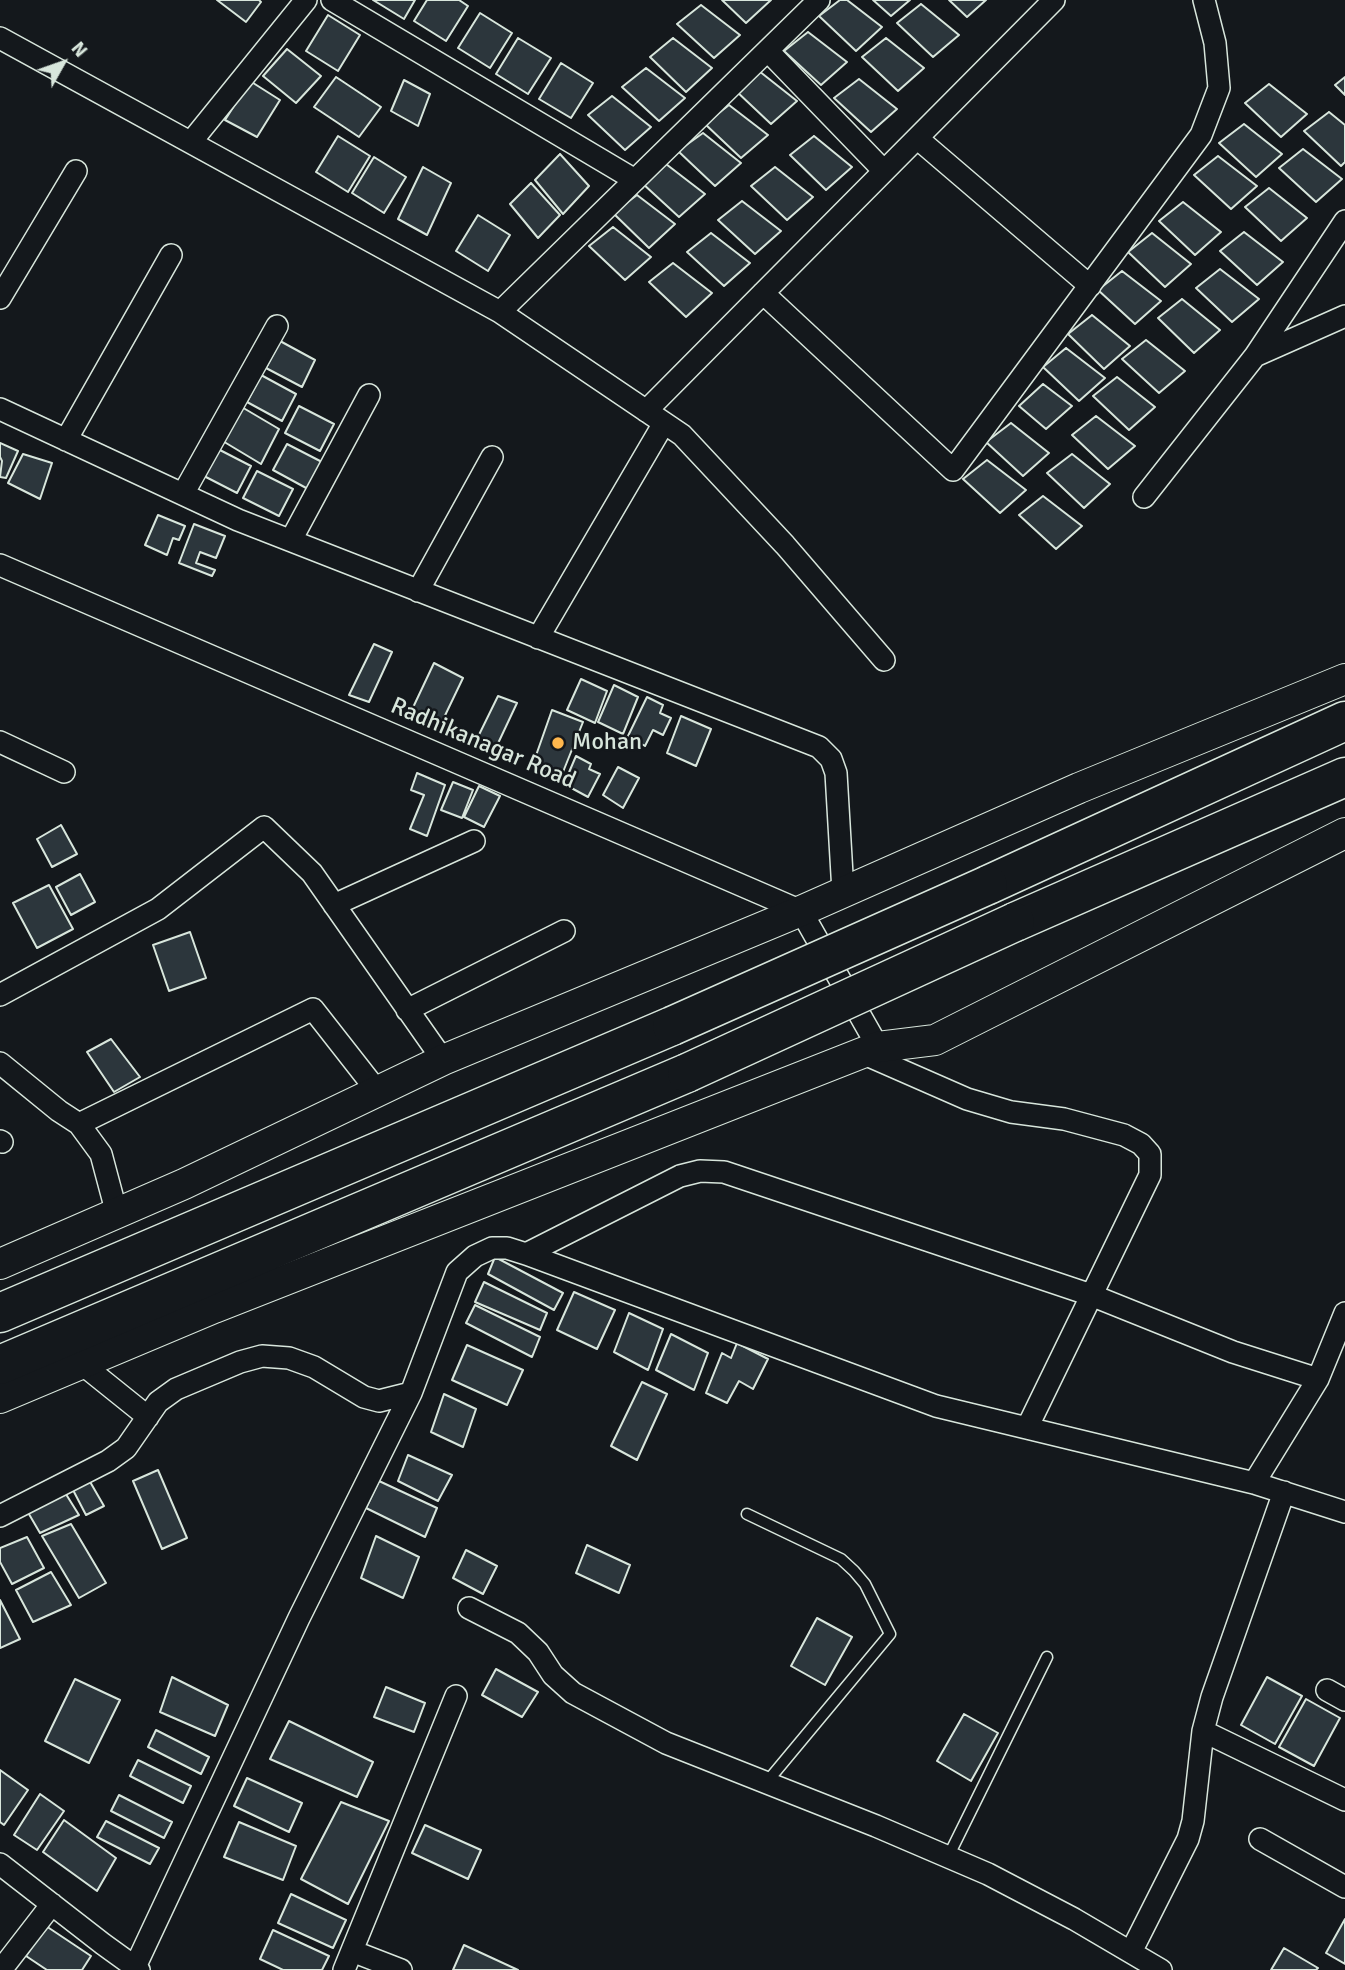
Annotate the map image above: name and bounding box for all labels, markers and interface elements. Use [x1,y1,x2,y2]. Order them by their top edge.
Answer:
north arrow [28,28,98,98]
text: N [66,37,93,62]
street label: Radhikanagar Road [386,692,580,796]
place label: Mohan [572,729,642,757]
marker: Mohan [550,735,566,751]

